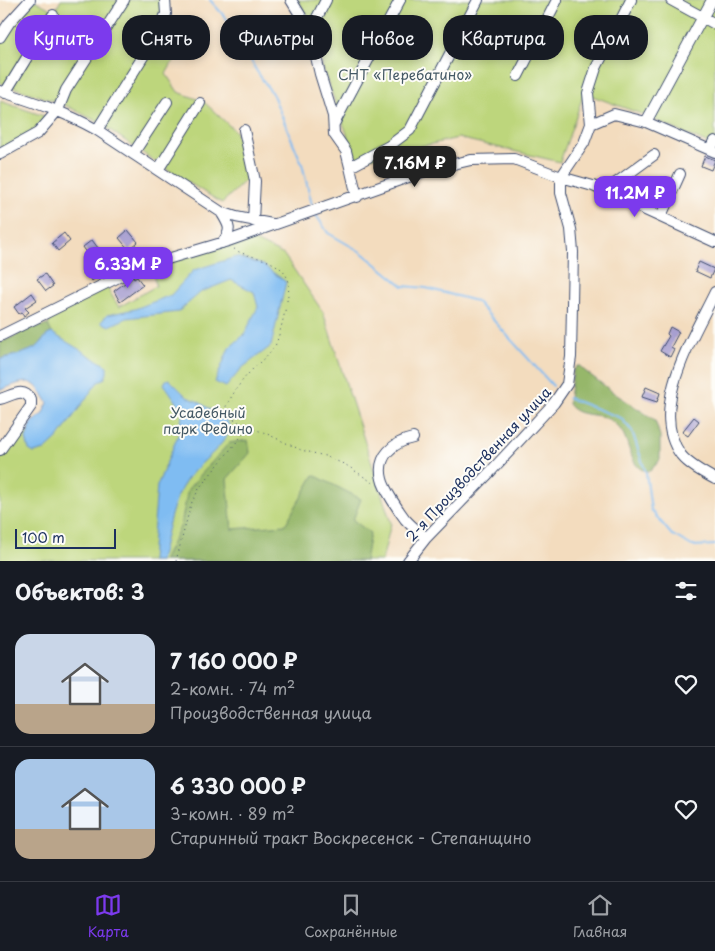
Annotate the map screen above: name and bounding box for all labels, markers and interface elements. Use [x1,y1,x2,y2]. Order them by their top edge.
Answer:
chip: Купить [15,15,112,60]
chip: Снять [122,15,210,60]
chip: Фильтры [220,15,332,60]
chip: Новое [342,15,433,60]
chip: Квартира [443,15,564,60]
chip: Дом [574,15,648,60]
park label: СНТ «Перебатино» [338,64,472,85]
pin: 7.16M ₽ [369,146,461,188]
text: 7.16M ₽ [384,150,446,174]
pin: 11.2M ₽ [589,176,681,218]
text: 11.2M ₽ [605,180,665,204]
pin: 6.33M ₽ [82,246,174,289]
text: 6.33M ₽ [95,251,161,275]
street label: 2-я Производственная улица [400,382,556,546]
park label: Усадебный парк Федино [163,402,253,439]
scale bar [15,526,116,549]
text: 100 m [22,527,65,548]
text: Объектов: 3 [15,575,145,607]
icon: filters [672,577,700,605]
text: 7 160 000 ₽ [170,644,298,676]
icon: home [55,654,115,714]
icon: heart [672,670,700,698]
text: 2-комн. · 74 m² [170,676,295,700]
text: Производственная улица [170,700,372,724]
text: 6 330 000 ₽ [170,769,306,801]
icon: home [55,779,115,839]
icon: heart [672,795,700,823]
text: 3-комн. · 89 m² [170,801,295,825]
text: Старинный тракт Воскресенск - Степанщино [170,825,531,849]
tab: Карта [88,891,129,942]
tab: Сохранённые [304,891,398,942]
tab: Главная [573,891,627,942]

